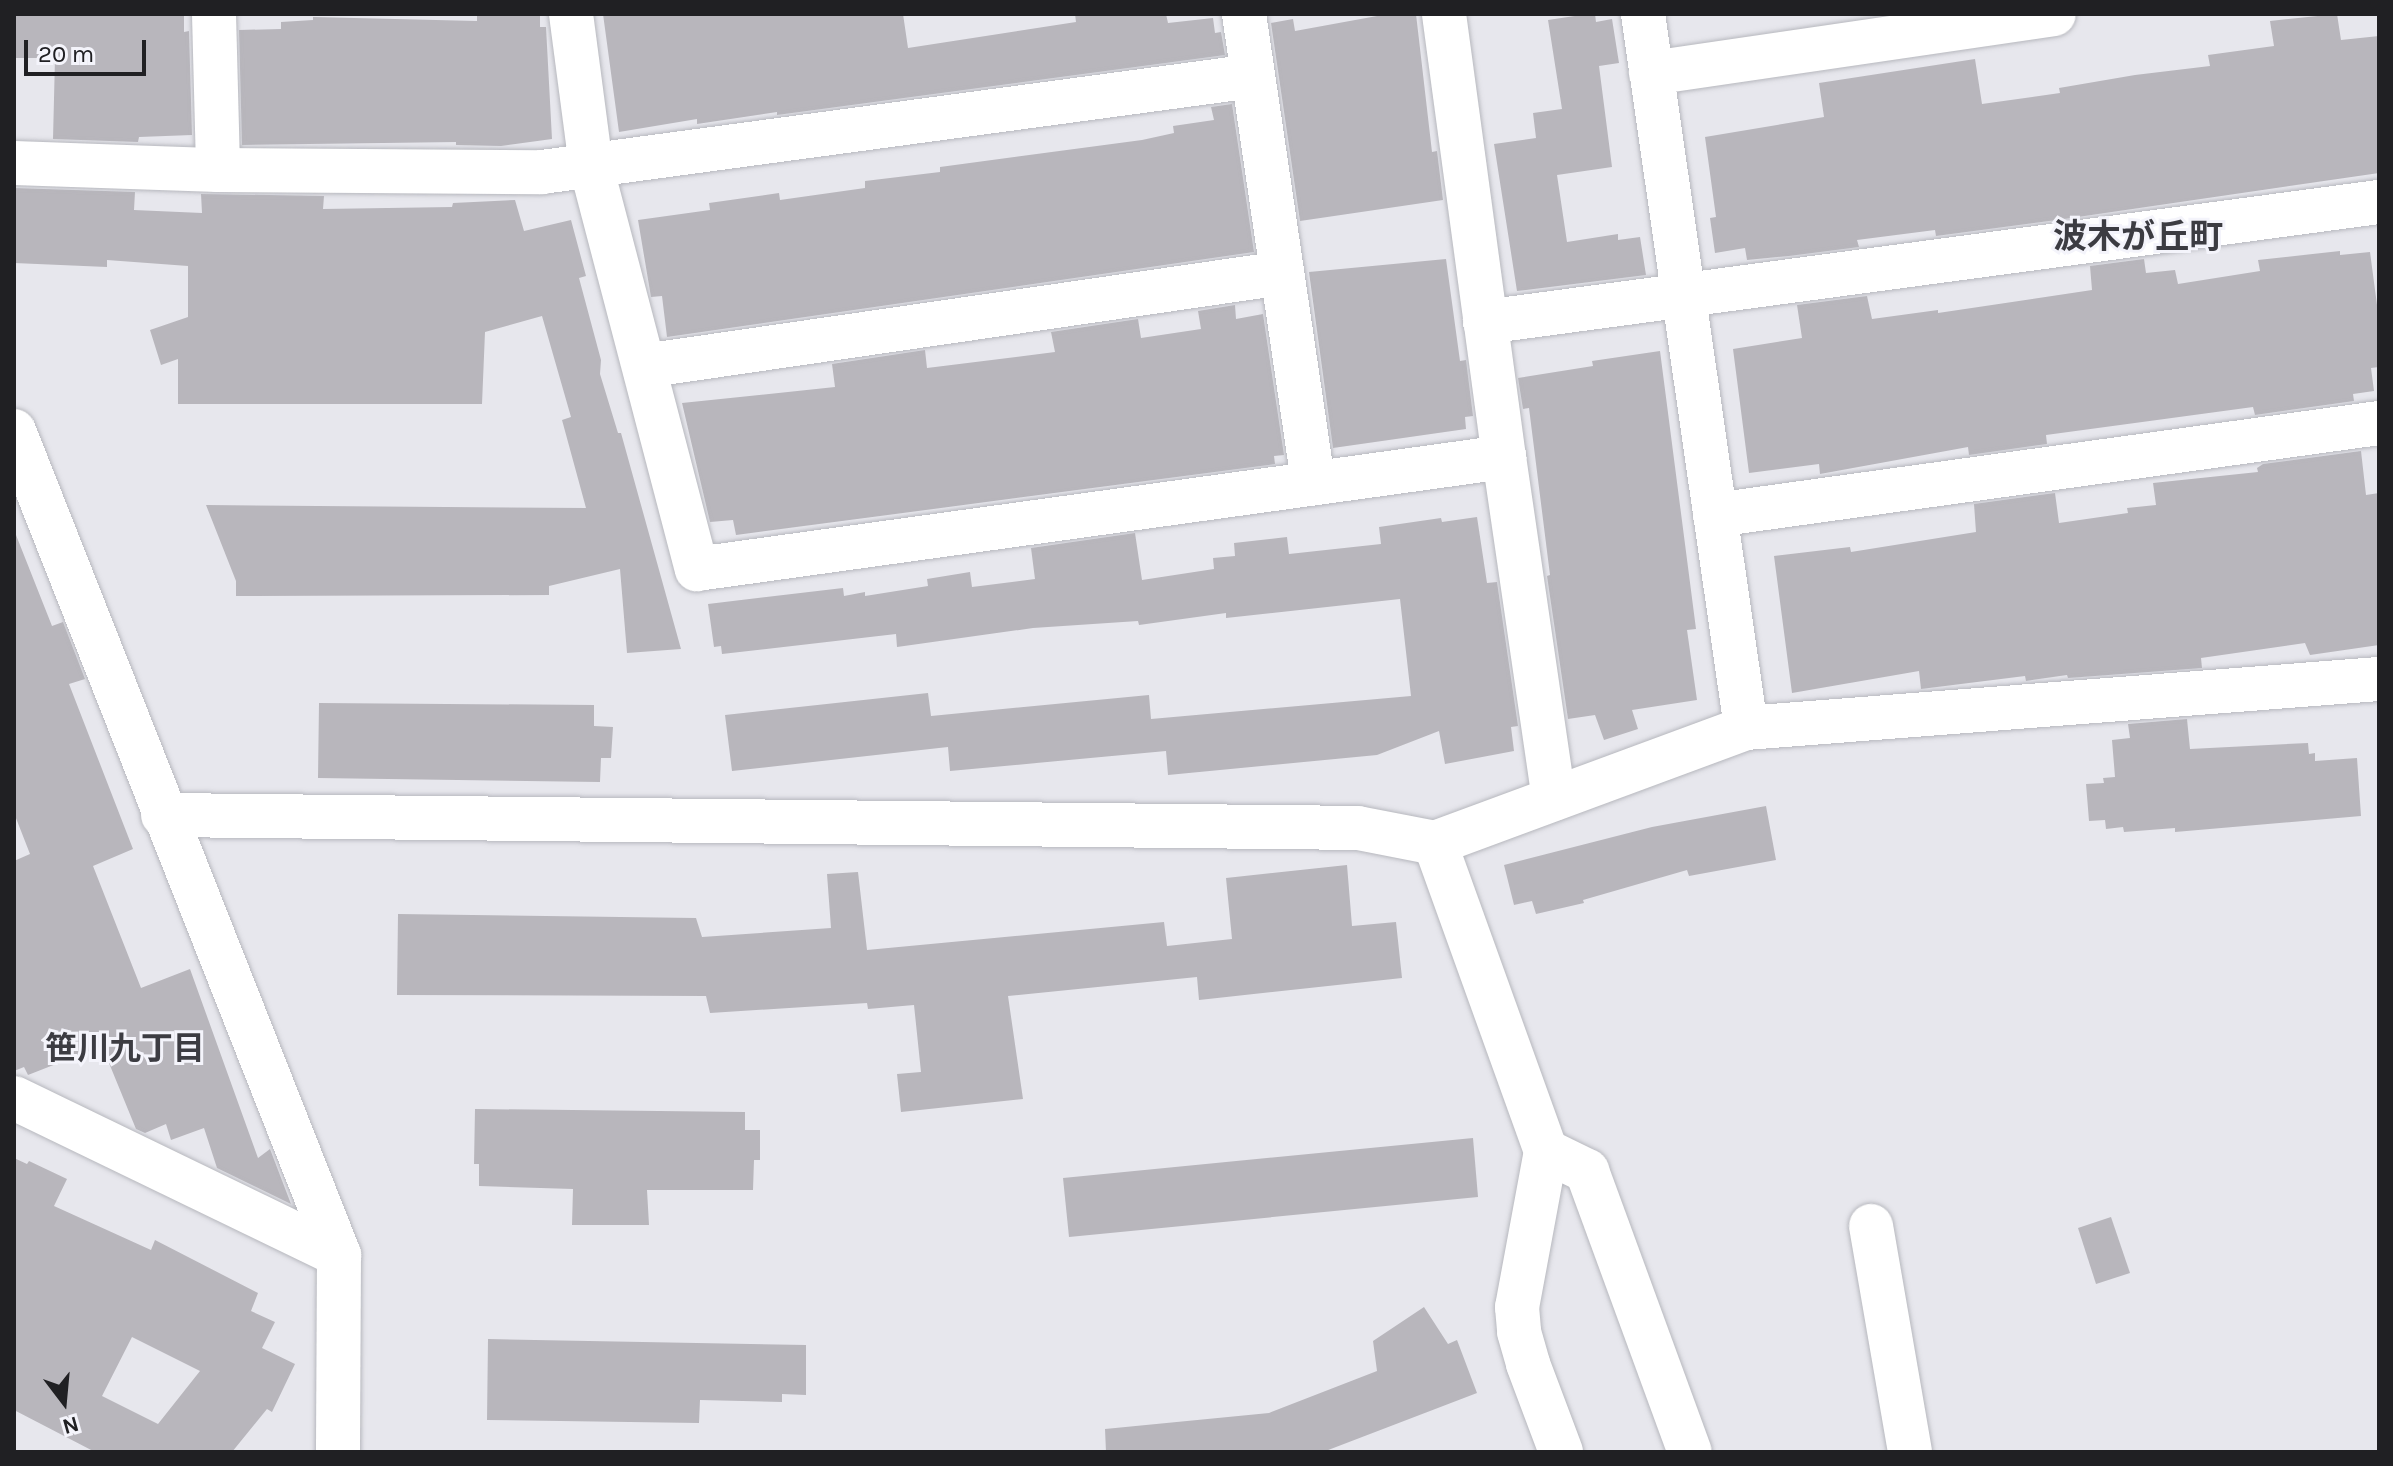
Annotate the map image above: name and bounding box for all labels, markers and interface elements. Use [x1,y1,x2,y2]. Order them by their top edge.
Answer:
scale bar [28,24,150,74]
text: 20 m [38,40,94,68]
district label: 波木が丘町 [2053,218,2223,258]
district label: 笹川九丁目 [45,1030,205,1068]
north arrow [24,1362,104,1442]
text: N [59,1410,82,1440]

